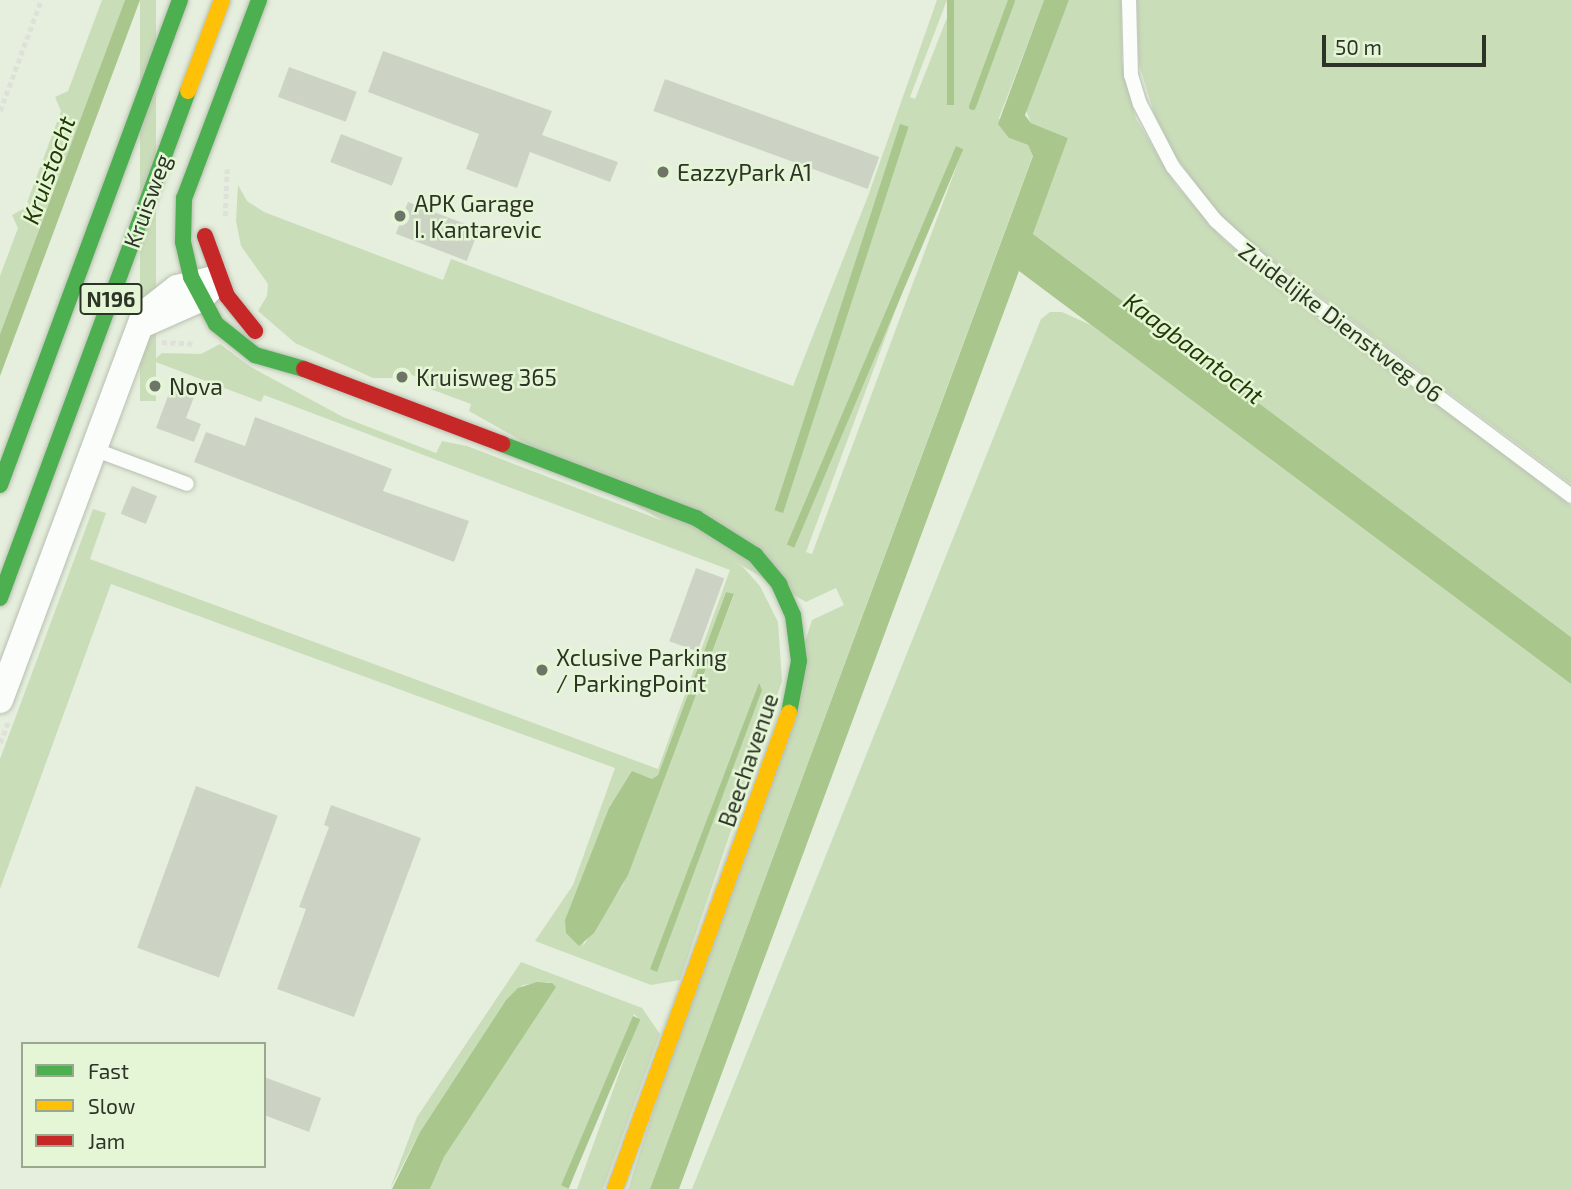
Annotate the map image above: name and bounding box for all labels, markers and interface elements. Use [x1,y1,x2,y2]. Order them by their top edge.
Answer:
scale bar [1326,21,1490,65]
text: 50 m [1335,34,1382,59]
water label: Kruistocht [15,112,81,228]
street label: Kruisweg [117,151,177,251]
place label: EazzyPark A1 [677,158,813,186]
marker: EazzyPark A1 [655,164,671,180]
place label: APK Garage I. Kantarevic [414,189,542,243]
marker: APK Garage I. Kantarevic [392,208,408,224]
street label: Zuidelijke Dienstweg 06 [1234,236,1448,408]
road number: N196 [78,282,144,316]
water label: Kaagbaantocht [1118,286,1270,410]
place label: Kruisweg 365 [416,363,557,391]
marker: Kruisweg 365 [394,369,410,385]
place label: Nova [169,372,223,400]
marker: Nova [147,378,163,394]
place label: Xclusive Parking / ParkingPoint [556,643,727,697]
marker: Xclusive Parking / ParkingPoint [534,662,550,678]
street label: Beechavenue [712,690,784,830]
legend [21,1042,266,1168]
text: Fast [88,1058,129,1083]
text: Slow [88,1093,135,1118]
text: Jam [88,1128,125,1153]

